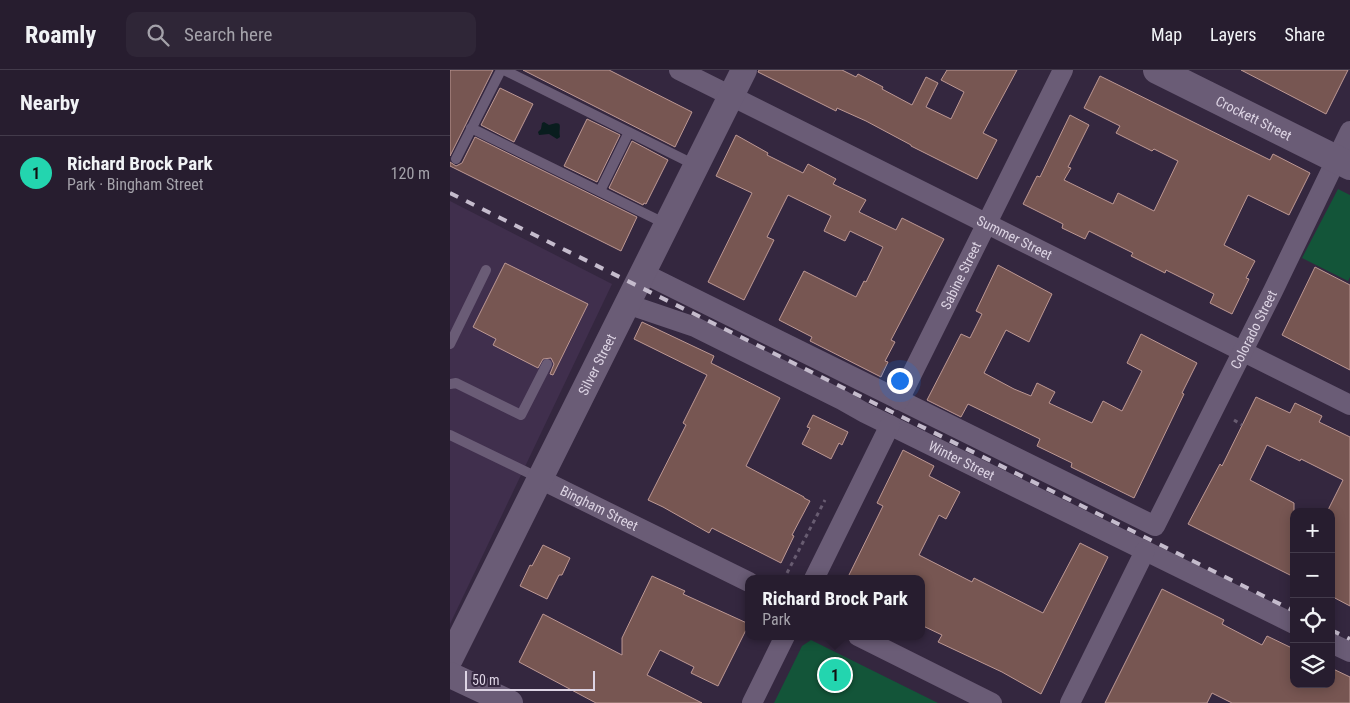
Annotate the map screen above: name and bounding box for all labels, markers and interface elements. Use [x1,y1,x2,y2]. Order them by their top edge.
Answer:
search box [126,12,476,57]
text: Roamly [25,21,96,49]
icon: search [144,21,172,49]
text: Search here [184,23,272,46]
text: Map [1151,24,1182,45]
text: Layers [1210,24,1257,45]
text: Share [1285,24,1325,45]
text: Nearby [20,91,79,115]
street label: Crockett Street [1213,93,1294,144]
text: Richard Brock Park [67,152,213,175]
text: 1 [32,164,40,183]
text: 120 m [391,164,430,183]
text: Park · Bingham Street [67,175,203,194]
street label: Summer Street [974,212,1055,263]
street label: Sabine Street [937,239,984,312]
street label: Colorado Street [1227,287,1280,371]
street label: Silver Street [575,331,619,398]
your location [887,368,913,394]
street label: Winter Street [926,438,997,484]
street label: Bingham Street [558,482,641,534]
map controls [1290,508,1335,688]
button: + [1290,508,1335,553]
button: − [1290,553,1335,598]
popup [745,575,925,640]
text: Richard Brock Park [762,587,908,610]
button: locate [1290,598,1335,643]
text: Park [762,610,791,629]
button: layers [1290,643,1335,688]
pin: 1 [819,656,851,694]
scale bar [465,668,595,691]
text: 50 m [472,672,500,688]

